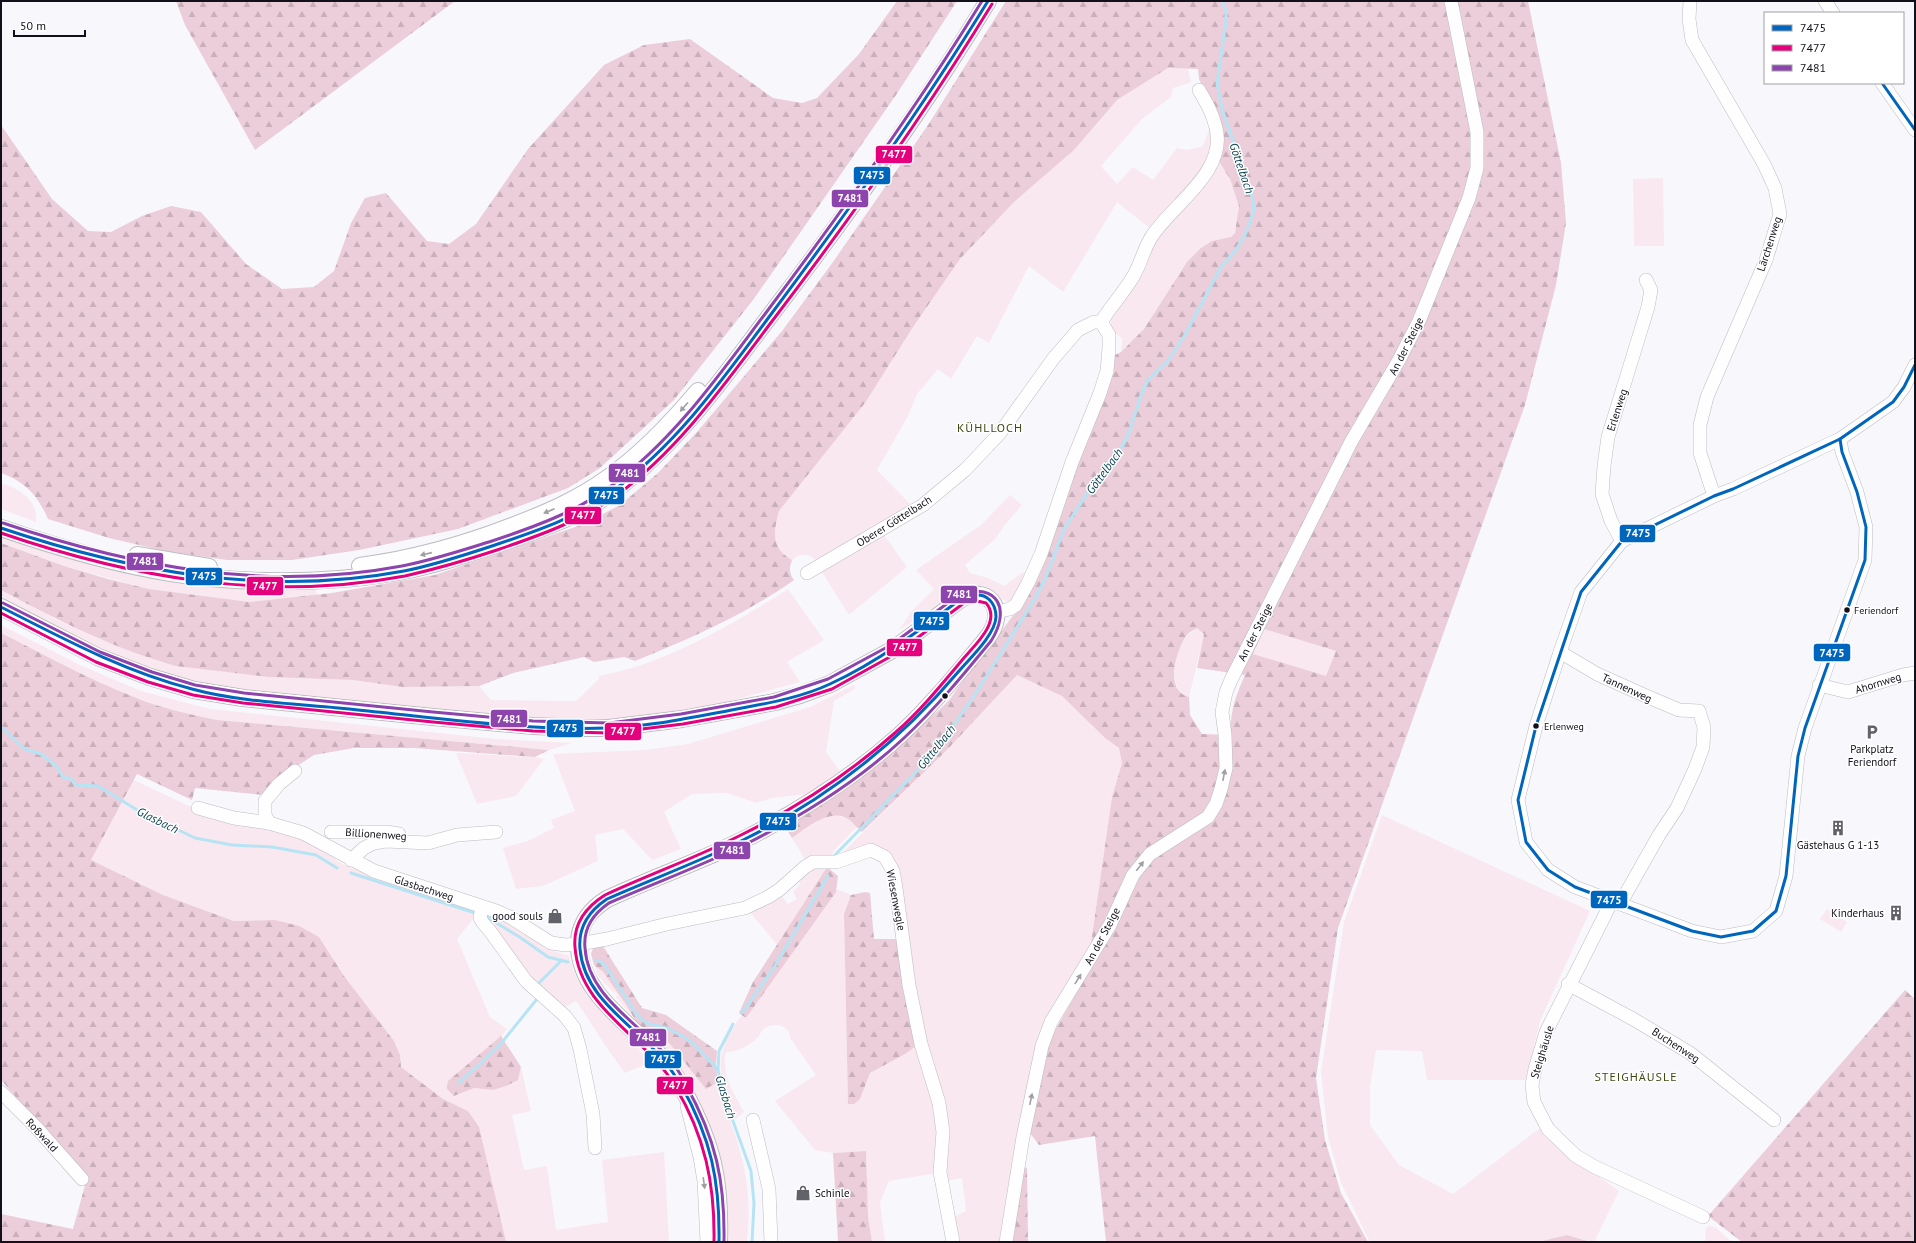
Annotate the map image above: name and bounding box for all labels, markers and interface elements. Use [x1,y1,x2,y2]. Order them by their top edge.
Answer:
scale bar [14,12,85,38]
legend [1764,12,1904,84]
text: 50 m [20,18,46,33]
text: 7475 [1800,20,1826,35]
text: 7477 [1800,40,1826,55]
text: 7481 [1800,60,1826,75]
water label: Göttelbach [1226,141,1258,195]
line badge: 7477 [875,145,913,164]
text: 7477 [882,147,906,161]
line badge: 7475 [853,166,891,185]
text: 7475 [860,168,884,182]
line badge: 7481 [831,189,869,208]
text: 7481 [838,191,862,205]
street label: Lärchenweg [1754,215,1784,273]
street label: An der Steige [1385,314,1427,377]
street label: Erlenweg [1604,387,1630,433]
one-way arrow [679,402,688,413]
district label: KÜHLLOCH [957,420,1023,435]
water label: Göttelbach [1082,445,1126,497]
line badge: 7481 [608,463,646,483]
text: 7481 [615,466,639,480]
line badge: 7475 [588,486,625,505]
text: 7475 [594,488,618,502]
street label: Oberer Göttelbach [854,492,934,550]
line badge: 7477 [564,506,602,525]
one-way arrow [543,508,554,514]
text: 7477 [571,508,595,522]
line badge: 7475 [1619,524,1656,543]
text: 7475 [1626,526,1650,540]
one-way arrow [420,551,432,557]
line badge: 7481 [126,552,164,571]
text: 7481 [133,554,157,568]
line badge: 7475 [185,567,223,586]
text: 7475 [192,569,216,583]
line badge: 7477 [246,576,284,596]
text: 7477 [253,579,277,593]
line badge: 7481 [940,585,978,604]
text: 7481 [947,587,971,601]
street label: An der Steige [1234,600,1276,663]
place label: Feriendorf [1854,604,1899,617]
marker: Feriendorf [1842,605,1852,615]
line badge: 7475 [913,611,950,631]
text: 7475 [920,614,944,628]
line badge: 7477 [886,638,923,657]
text: 7477 [893,640,917,654]
line badge: 7475 [1813,643,1851,662]
text: 7475 [1820,646,1844,660]
street label: Ahornweg [1853,669,1903,697]
street label: Tannenweg [1600,670,1654,706]
unlabelled marker [940,691,950,701]
line badge: 7481 [490,709,528,728]
text: 7481 [497,712,521,726]
line badge: 7475 [546,719,584,738]
place label: Erlenweg [1544,720,1584,733]
text: 7475 [553,721,577,735]
marker: Erlenweg [1531,721,1541,731]
line badge: 7477 [604,722,642,741]
water label: Göttelbach [914,722,958,772]
parking icon: Parkplatz Feriendorf [1863,723,1881,741]
text: 7477 [611,724,635,738]
place label: Parkplatz Feriendorf [1848,742,1897,769]
one-way arrow [1222,768,1228,781]
water label: Glasbach [135,804,181,836]
line badge: 7475 [759,812,797,831]
text: 7475 [766,814,790,828]
building icon: Gästehaus G 1-13 [1829,819,1847,837]
street label: Billionenweg [345,825,407,843]
place label: Gästehaus G 1-13 [1797,838,1879,852]
line badge: 7481 [713,841,751,860]
text: 7481 [720,843,744,857]
one-way arrow [1136,860,1145,871]
street label: Wiesenwegle [883,868,909,932]
street label: Glasbachweg [392,872,456,904]
line badge: 7475 [1590,890,1628,909]
text: 7475 [1597,893,1621,907]
building icon: Kinderhaus [1887,904,1905,922]
street label: An der Steige [1081,905,1123,967]
place label: Kinderhaus [1831,906,1884,920]
shop icon: good souls [546,907,564,925]
place label: good souls [492,909,543,923]
one-way arrow [1074,973,1081,985]
street label: Steighäusle [1527,1023,1557,1080]
street label: Buchenweg [1649,1024,1703,1066]
line badge: 7481 [629,1028,667,1047]
text: 7481 [636,1030,660,1044]
line badge: 7475 [644,1050,682,1069]
text: 7475 [651,1052,675,1066]
district label: STEIGHÄUSLE [1594,1069,1678,1084]
water label: Glasbach [712,1074,740,1120]
line badge: 7477 [656,1076,694,1095]
text: 7477 [663,1078,687,1092]
one-way arrow [1028,1092,1034,1105]
street label: Roßwald [23,1115,61,1155]
one-way arrow [701,1177,707,1189]
shop icon: Schinle [794,1184,812,1202]
place label: Schinle [815,1186,850,1200]

